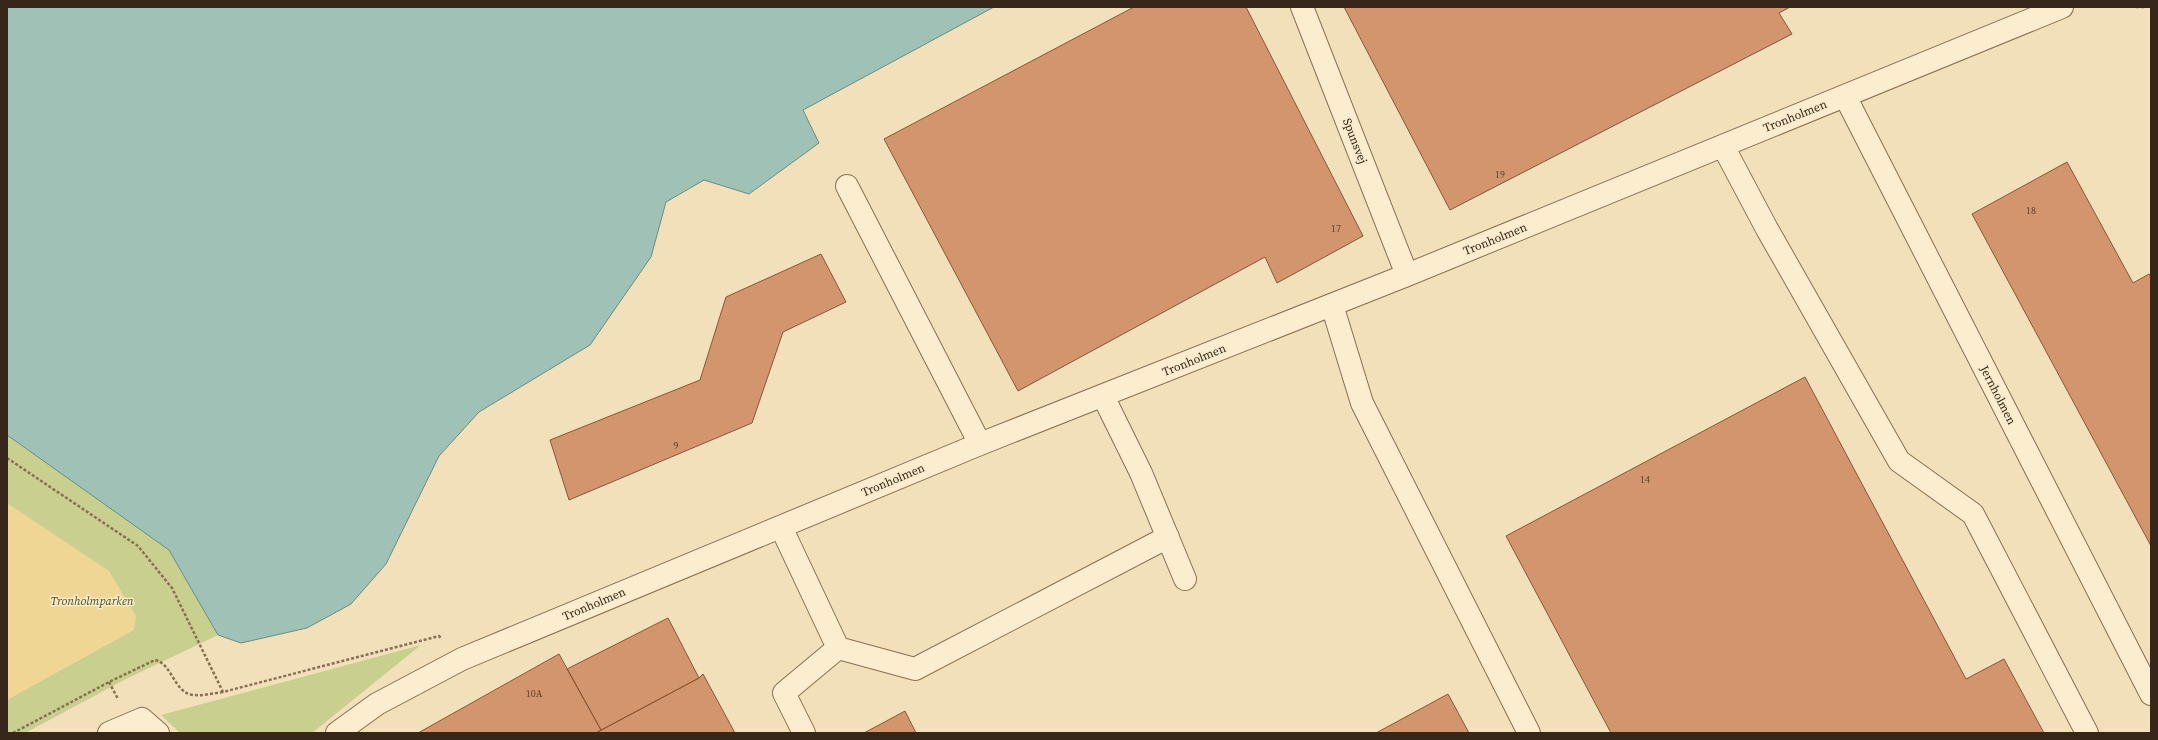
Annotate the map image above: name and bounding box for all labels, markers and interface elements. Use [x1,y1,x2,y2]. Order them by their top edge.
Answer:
street label: Tronholmen [1761,96,1829,136]
street label: Spunsvej [1339,116,1371,166]
house number: 19 [1495,168,1505,181]
house number: 18 [2026,204,2036,217]
street label: Tronholmen [1461,219,1529,259]
house number: 17 [1331,222,1341,235]
street label: Tronholmen [1160,340,1228,380]
street label: Jernholmen [1976,362,2020,427]
house number: 9 [674,439,679,452]
street label: Tronholmen [859,460,927,500]
house number: 14 [1640,473,1650,486]
street label: Tronholmen [560,584,628,624]
park label: Tronholmparken [50,593,134,609]
house number: 10A [526,687,543,700]

